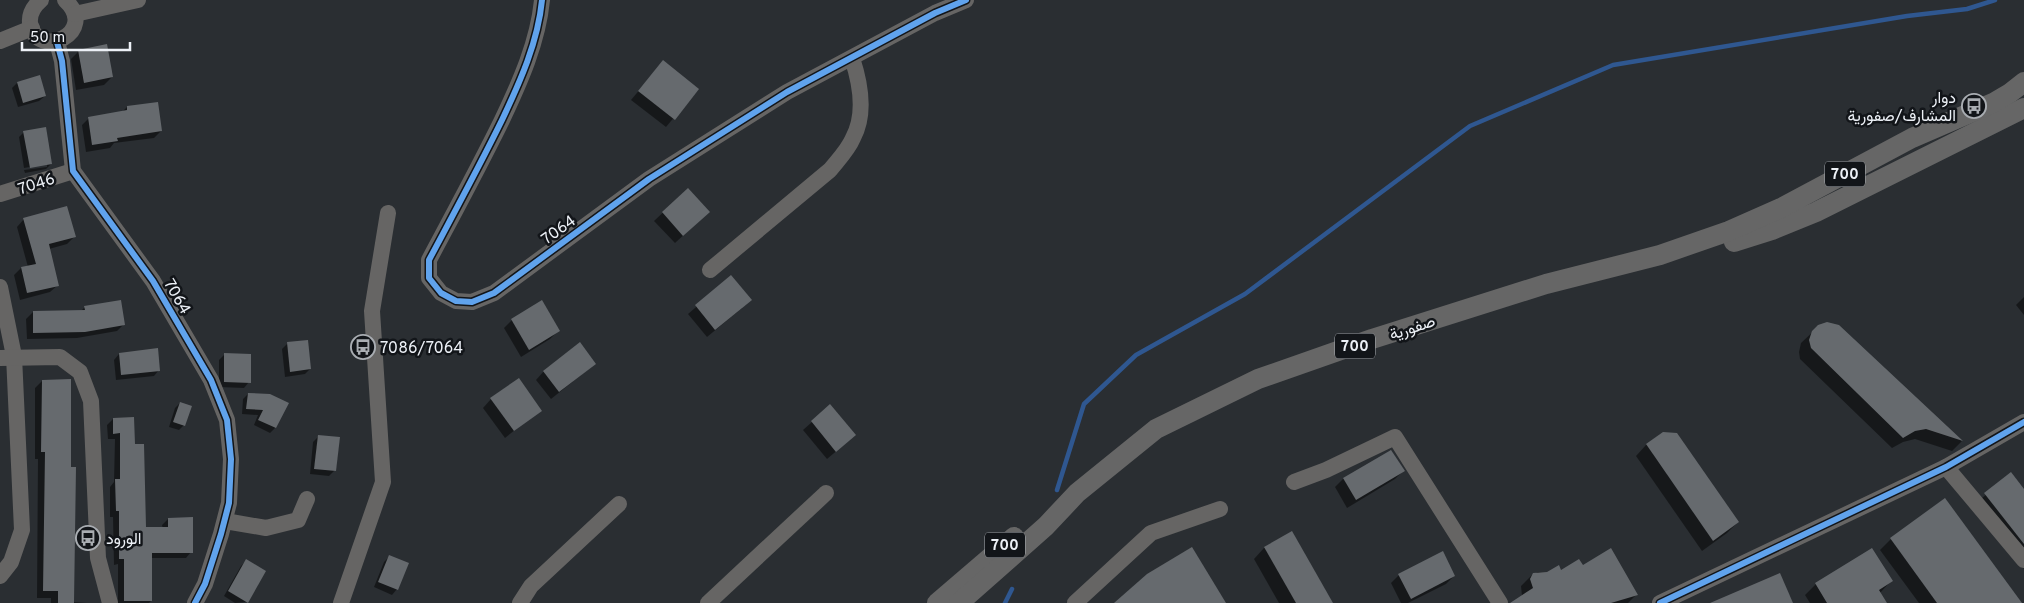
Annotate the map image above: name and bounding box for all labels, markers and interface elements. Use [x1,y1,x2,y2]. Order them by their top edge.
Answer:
scale bar [22,20,130,52]
text: 50 m [30,29,65,48]
place label: دوار المشارف/صفورية [1848,89,1956,127]
bus stop icon: دوار المشارف/صفورية [1961,93,1987,119]
road number: 700 [1825,162,1865,186]
street label: 7046 [16,170,58,200]
street label: 7064 [538,211,580,250]
street label: 7064 [158,276,194,318]
street label: صفورية [1387,312,1438,346]
bus stop icon: 7086/7064 [350,334,376,360]
road number: 700 [1335,334,1375,358]
place label: 7086/7064 [380,339,463,359]
bus stop icon: الورود [75,525,101,551]
place label: الورود [106,530,141,550]
road number: 700 [985,532,1025,558]

